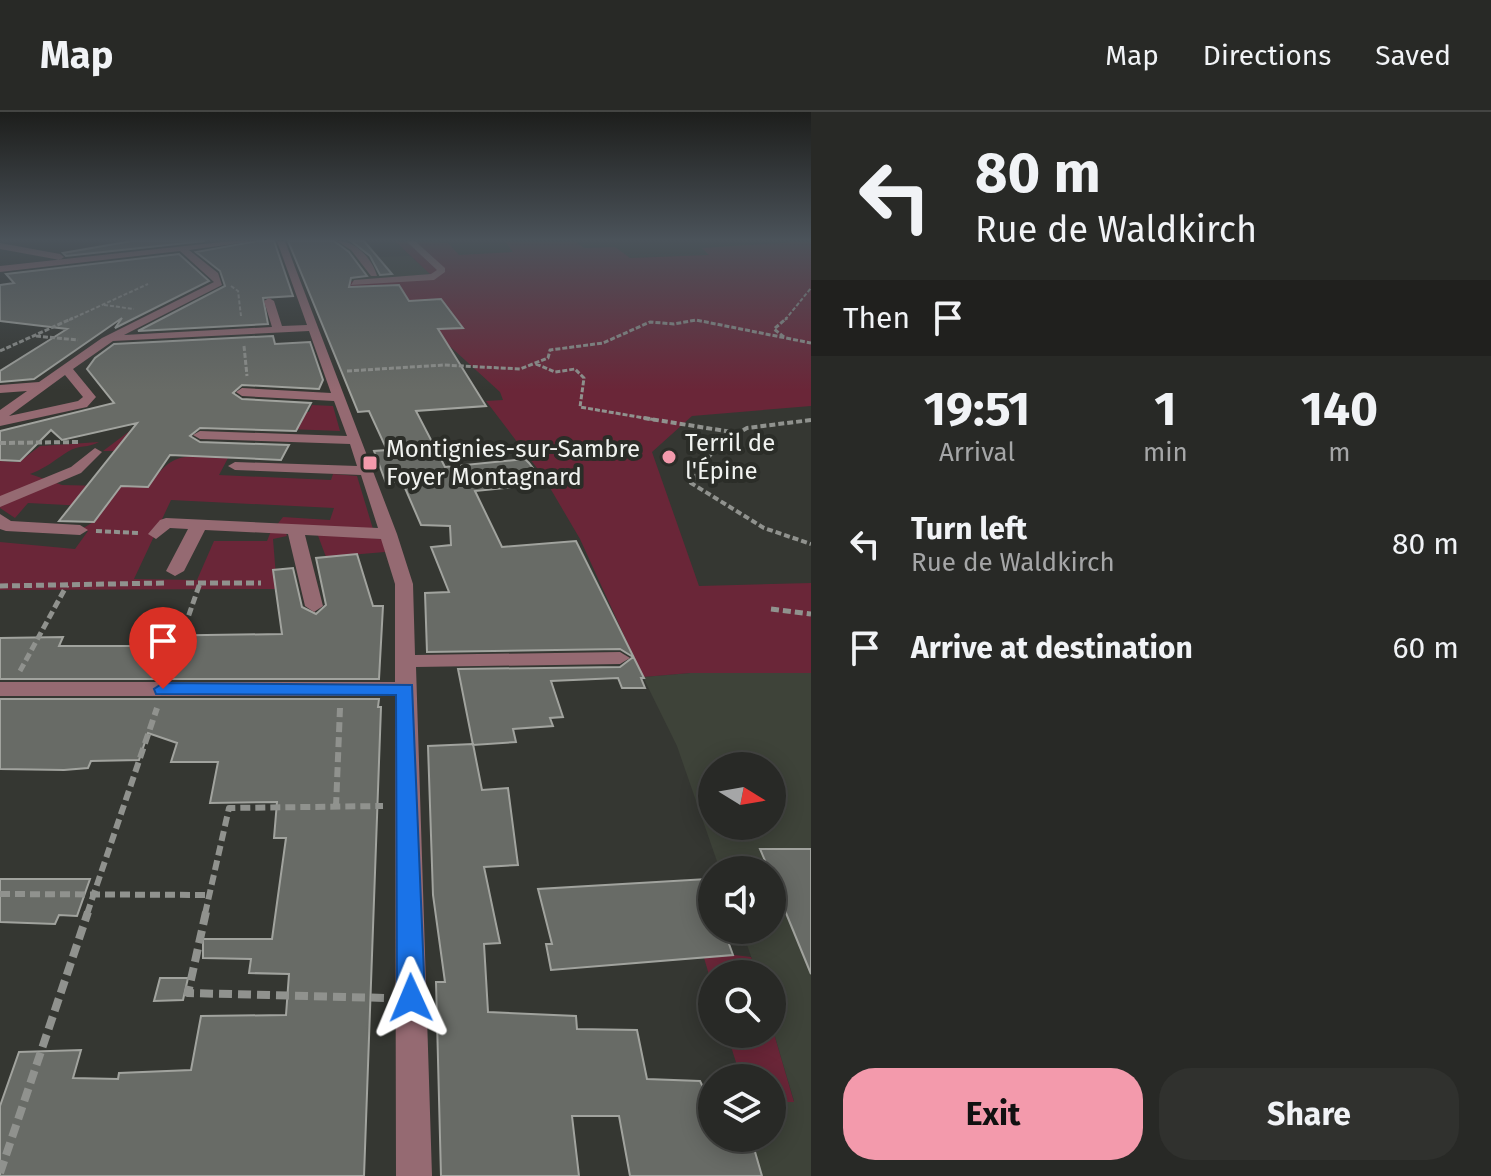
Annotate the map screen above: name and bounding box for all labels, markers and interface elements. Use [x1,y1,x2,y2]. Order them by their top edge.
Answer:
text: Map [40,32,113,78]
text: Map [1105,39,1159,72]
text: Directions [1203,39,1331,72]
text: Saved [1375,39,1451,72]
text: 80 m [975,140,1101,207]
icon: left [843,144,947,248]
text: Rue de Waldkirch [975,208,1257,252]
icon: arrive [926,296,970,340]
text: Then [843,300,910,336]
text: 19:51 [924,380,1030,438]
text: 1 [1154,380,1177,438]
text: 140 [1301,380,1378,438]
place label: Terril de l'Épine [685,429,775,485]
place label: Montignies-sur-Sambre Foyer Montagnard [386,435,640,491]
text: Arrival [939,437,1015,468]
text: min [1143,437,1188,468]
text: m [1328,437,1351,468]
marker: Terril de l'Épine [660,448,678,466]
marker: Montignies-sur-Sambre Foyer Montagnard [361,454,379,472]
text: Turn left [911,511,1027,547]
icon: left [843,522,887,566]
text: 80 m [1392,526,1459,562]
text: Rue de Waldkirch [911,547,1115,578]
pin [129,607,197,689]
icon: arrive [141,619,185,663]
icon: arrive [843,626,887,670]
text: Arrive at destination [911,630,1193,666]
text: 60 m [1393,630,1459,666]
north arrow [698,752,786,840]
map controls [698,752,786,1152]
button: sound [698,856,786,944]
position arrow [369,956,453,1040]
button: search [698,960,786,1048]
button: layers [698,1064,786,1152]
button: Exit [843,1068,1143,1160]
button: Share [1159,1068,1459,1160]

